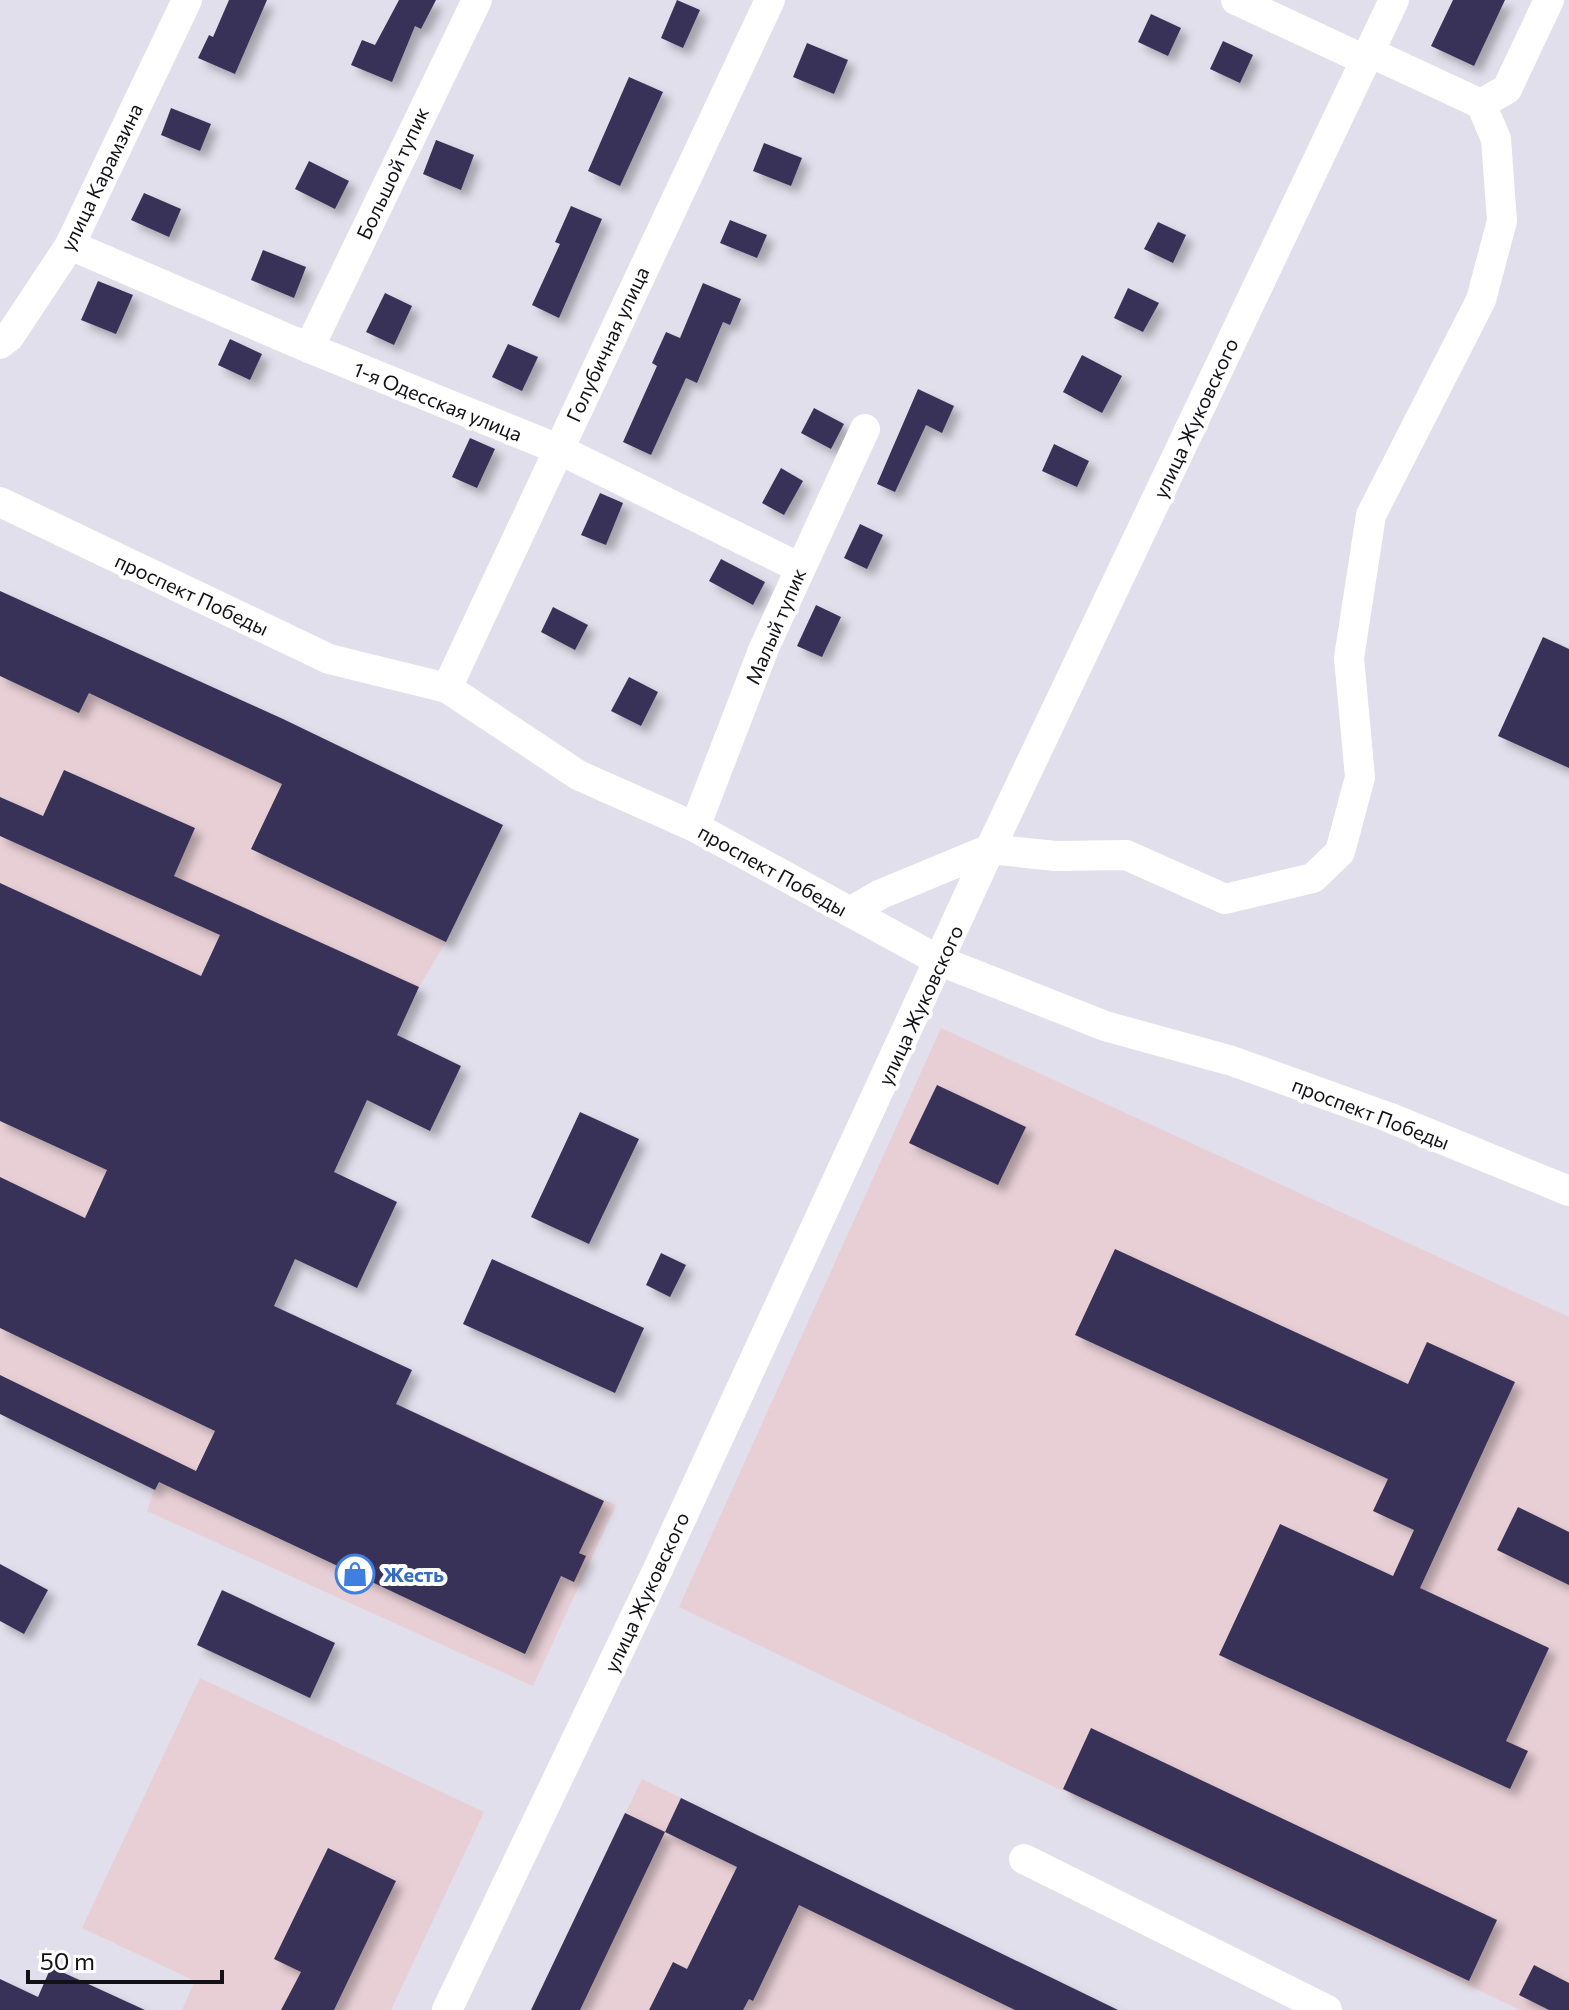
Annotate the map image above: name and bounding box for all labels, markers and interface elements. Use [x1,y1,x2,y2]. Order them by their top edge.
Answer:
street label: улица Карамзина [55,99,147,255]
street label: Большой тупик [351,103,433,243]
street label: Голубичная улица [561,263,653,425]
street label: улица Жуковского [1147,334,1243,502]
street label: 1-я Одесская улица [350,356,526,446]
street label: проспект Победы [111,548,273,640]
street label: Малый тупик [740,564,810,688]
street label: проспект Победы [694,819,852,921]
street label: улица Жуковского [872,921,968,1089]
street label: проспект Победы [1289,1072,1453,1154]
street label: улица Жуковского [598,1508,694,1676]
shop icon: Жесть [334,1553,376,1595]
place label: Жесть [383,1562,444,1586]
scale bar [28,1934,222,1984]
text: 50 m [40,1946,95,1975]

